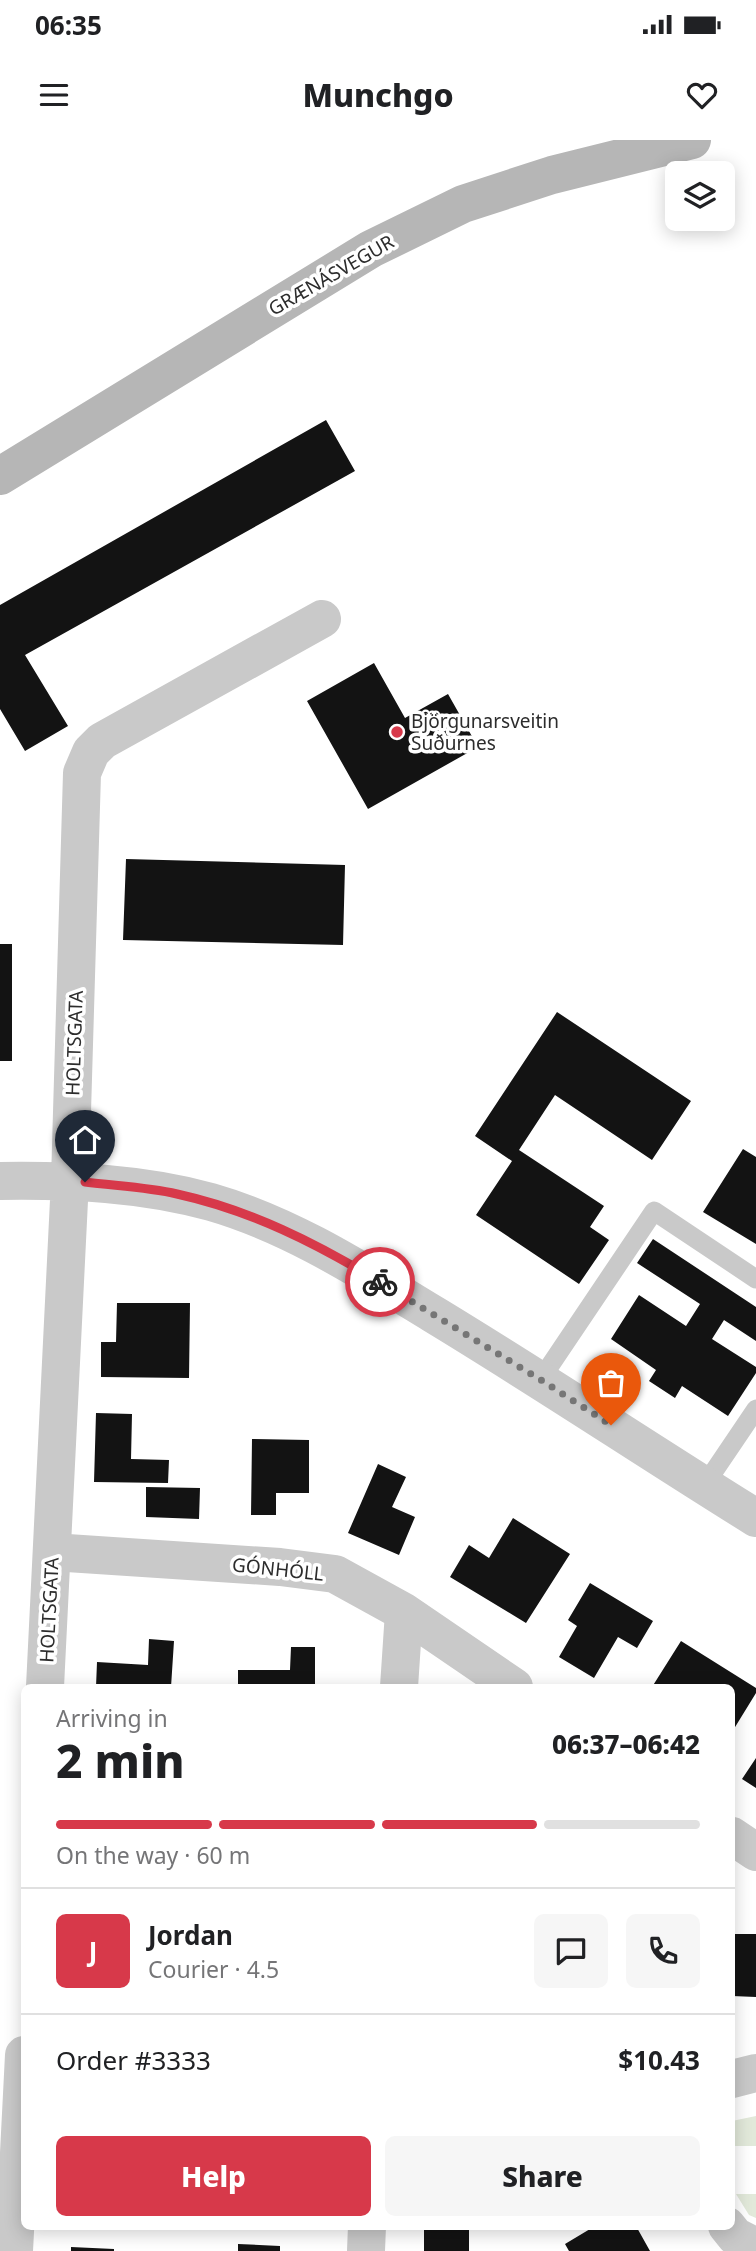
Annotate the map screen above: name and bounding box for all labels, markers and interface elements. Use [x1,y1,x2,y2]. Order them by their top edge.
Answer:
text: 06:35 [35,7,102,43]
text: Munchgo [302,73,454,116]
icon: menu [35,76,73,114]
icon: heart [683,76,721,114]
map controls [665,161,735,231]
button: layers [665,161,735,231]
street label: GRÆNÁSVEGUR [263,228,399,321]
place label: Björgunarsveitin Suðurnes [411,708,559,756]
marker: Björgunarsveitin Suðurnes [389,724,405,740]
street label: HOLTSGATA [59,989,89,1096]
pin [55,1110,115,1182]
icon: home [66,1121,104,1159]
courier [345,1247,415,1317]
icon: bike [361,1263,399,1301]
pin [581,1353,641,1425]
icon: bag [592,1364,630,1402]
street label: GÓNHÓLL [231,1551,325,1587]
street label: HOLTSGATA [33,1556,65,1663]
text: Arriving in [56,1702,168,1734]
text: 06:37–06:42 [552,1726,700,1762]
text: 2 min [56,1729,185,1791]
text: On the way · 60 m [56,1839,250,1871]
button: chat [534,1914,608,1988]
button: phone [626,1914,700,1988]
text: Jordan [148,1917,233,1953]
text: J [89,1933,97,1969]
text: Courier · 4.5 [148,1953,279,1985]
text: Order #3333 [56,2042,211,2078]
text: $10.43 [618,2042,700,2078]
button: Help [56,2136,371,2216]
button: Share [385,2136,700,2216]

